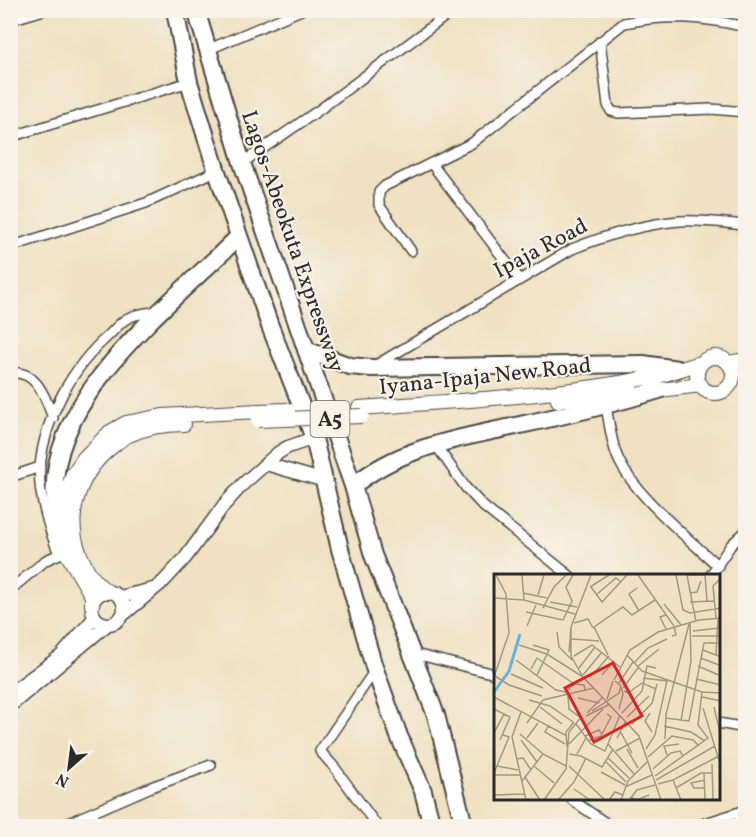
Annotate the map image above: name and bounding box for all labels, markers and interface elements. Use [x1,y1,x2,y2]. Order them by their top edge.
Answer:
street label: Lagos-Abeokuta Expressway [232,107,351,377]
street label: Ipaja Road [489,211,594,287]
street label: Iyana-Ipaja New Road [378,351,593,404]
road number: A5 [310,401,350,437]
inset map [494,574,720,801]
north arrow [39,738,99,798]
text: N [52,767,73,792]

